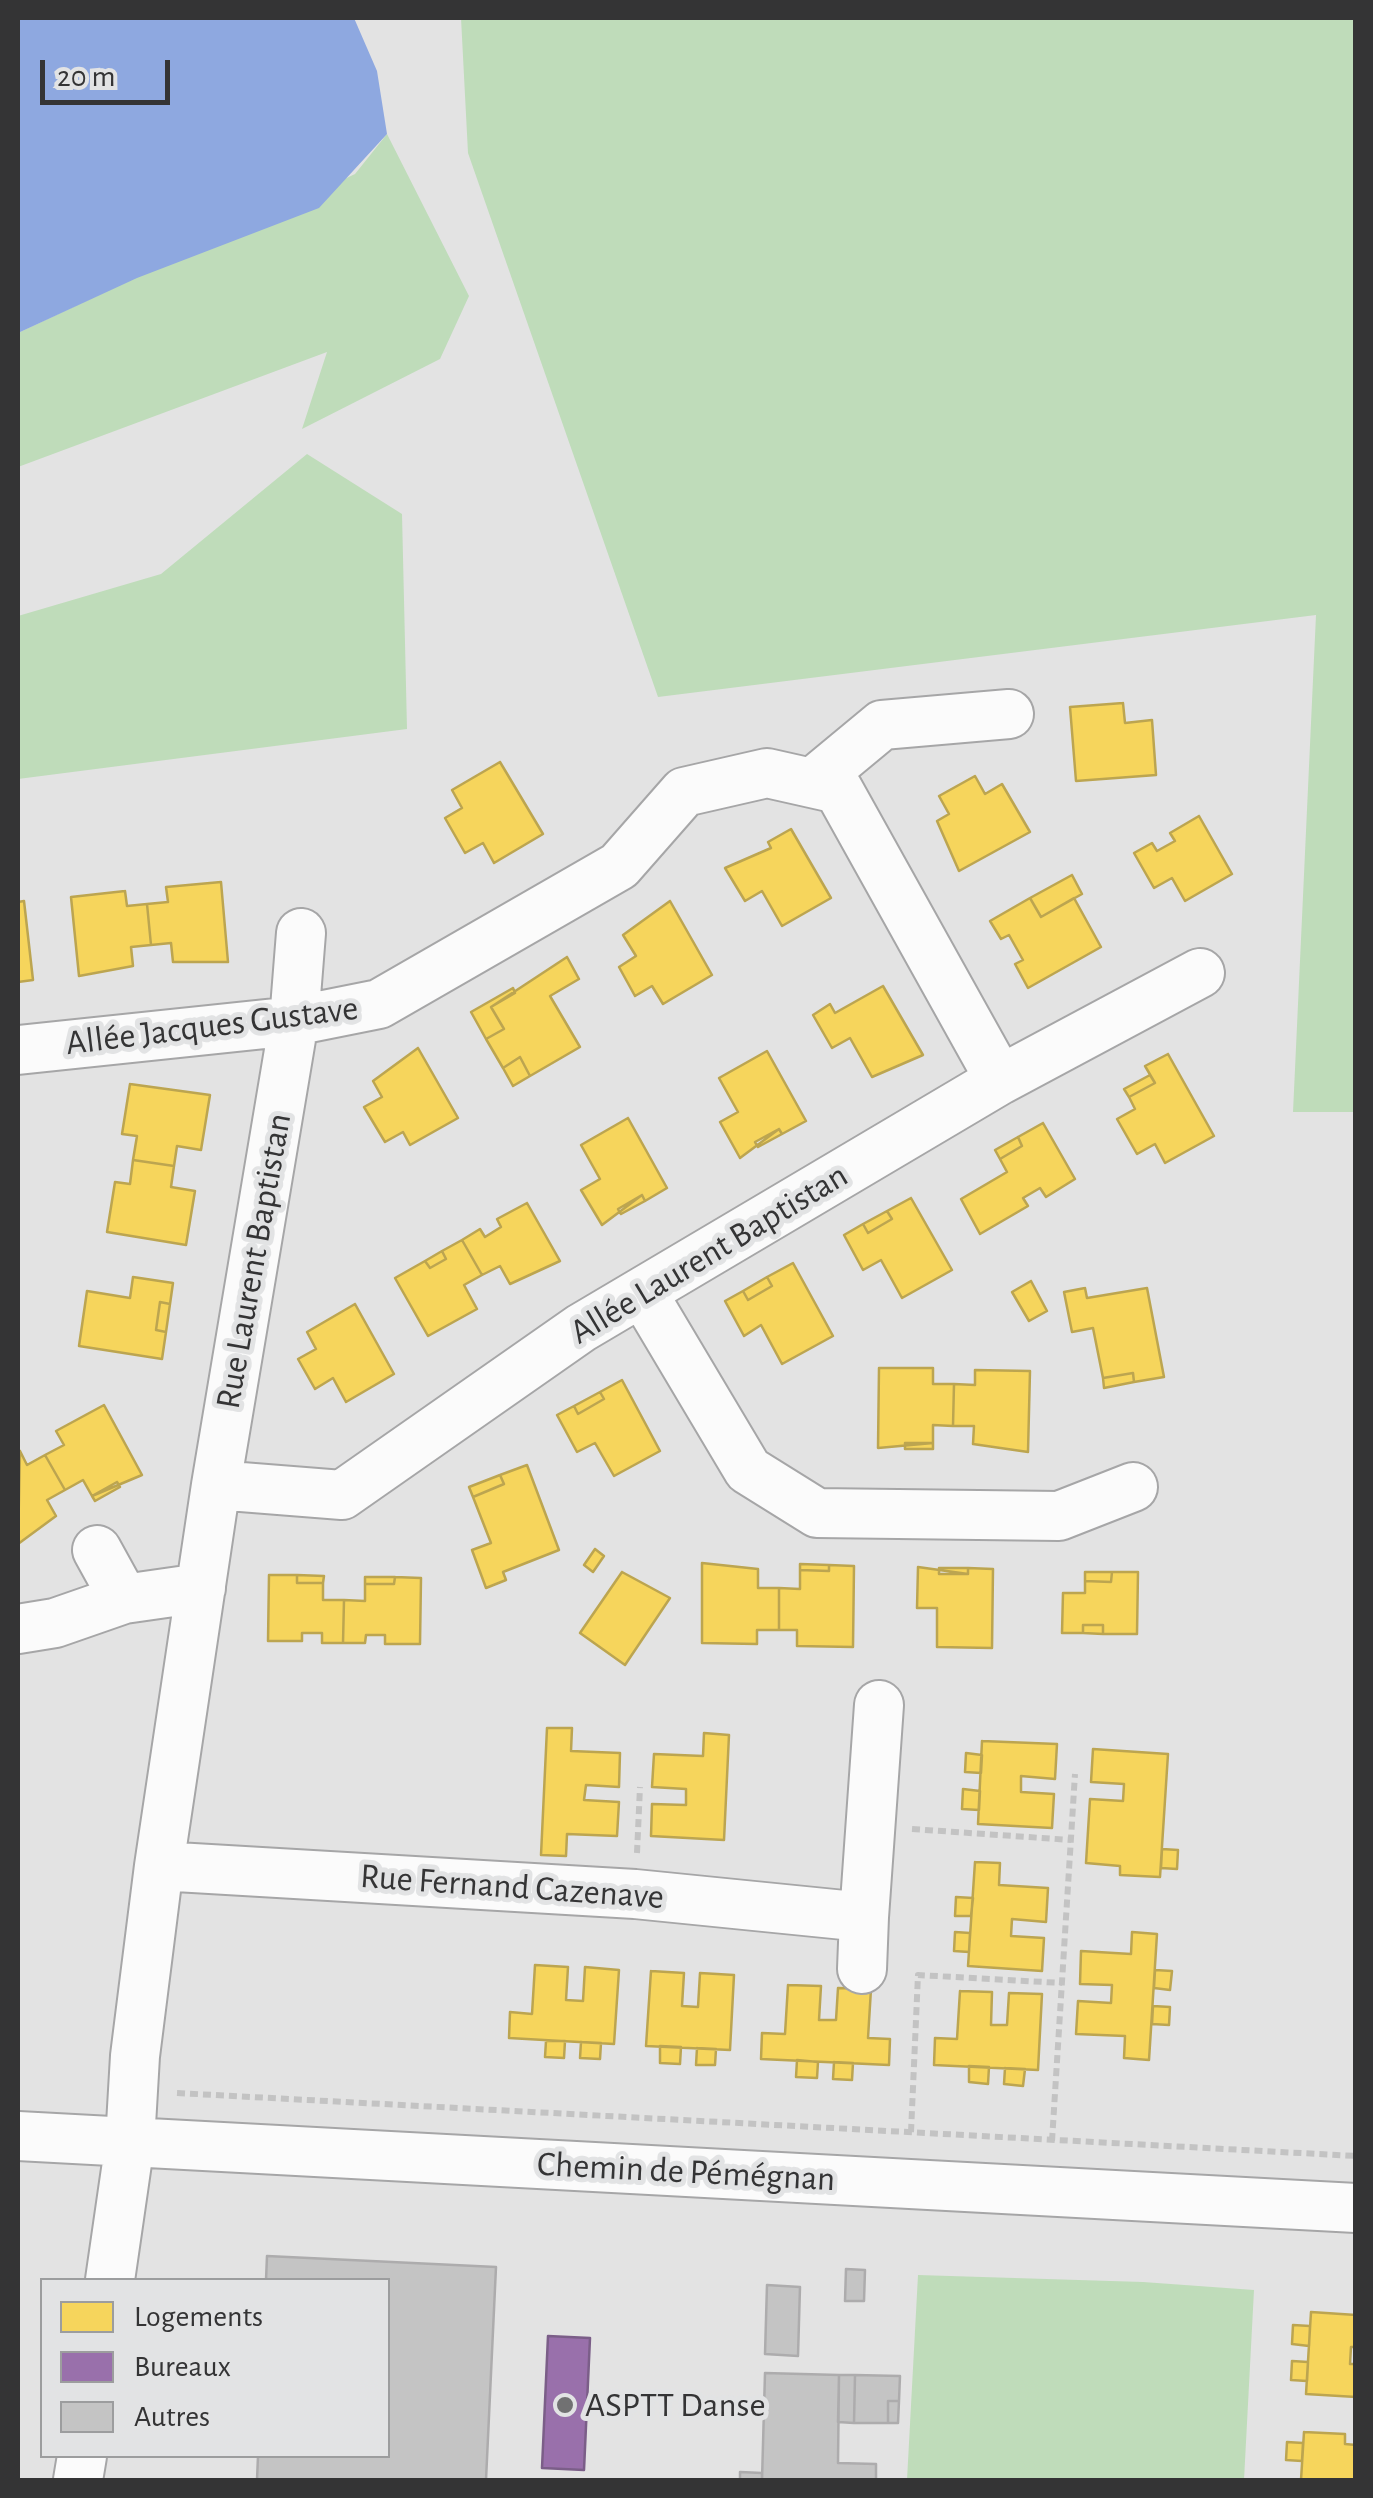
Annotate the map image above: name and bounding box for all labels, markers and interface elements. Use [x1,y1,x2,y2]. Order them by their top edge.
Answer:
scale bar [45,40,175,102]
text: 20 m [57,62,115,92]
street label: Allée Jacques Gustave [63,987,361,1065]
street label: Rue Laurent Baptistan [207,1110,301,1412]
street label: Allée Laurent Baptistan [562,1154,856,1354]
street label: Rue Fernand Cazenave [359,1855,665,1919]
street label: Chemin de Pémégnan [536,2143,836,2201]
legend [40,2278,390,2458]
text: Logements [134,2302,263,2332]
text: Bureaux [134,2352,231,2382]
place label: ASPTT Danse [585,2384,766,2426]
marker: ASPTT Danse [554,2394,576,2416]
text: Autres [134,2402,210,2432]

